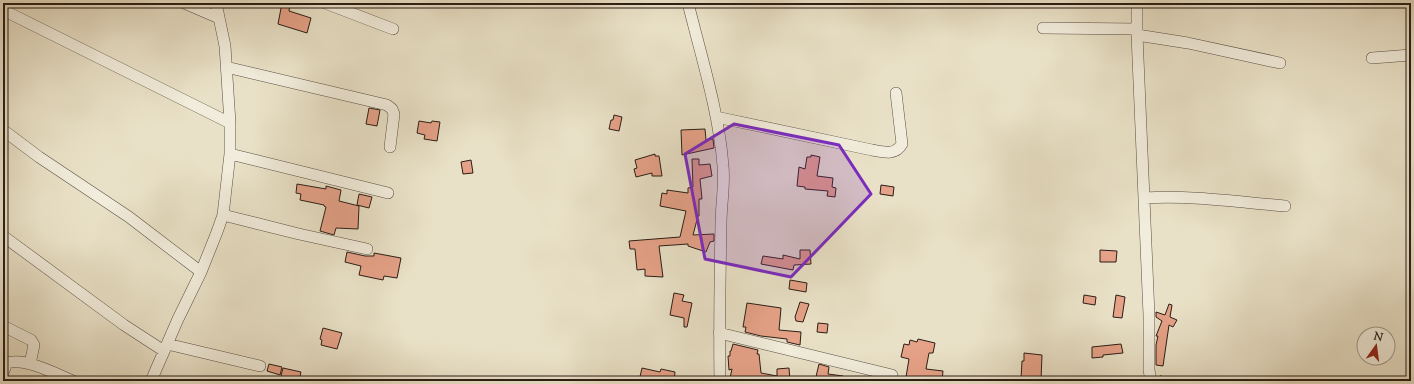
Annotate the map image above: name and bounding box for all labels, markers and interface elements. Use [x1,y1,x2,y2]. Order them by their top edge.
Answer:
north arrow [1356,326,1396,366]
text: N [1371,328,1385,346]

